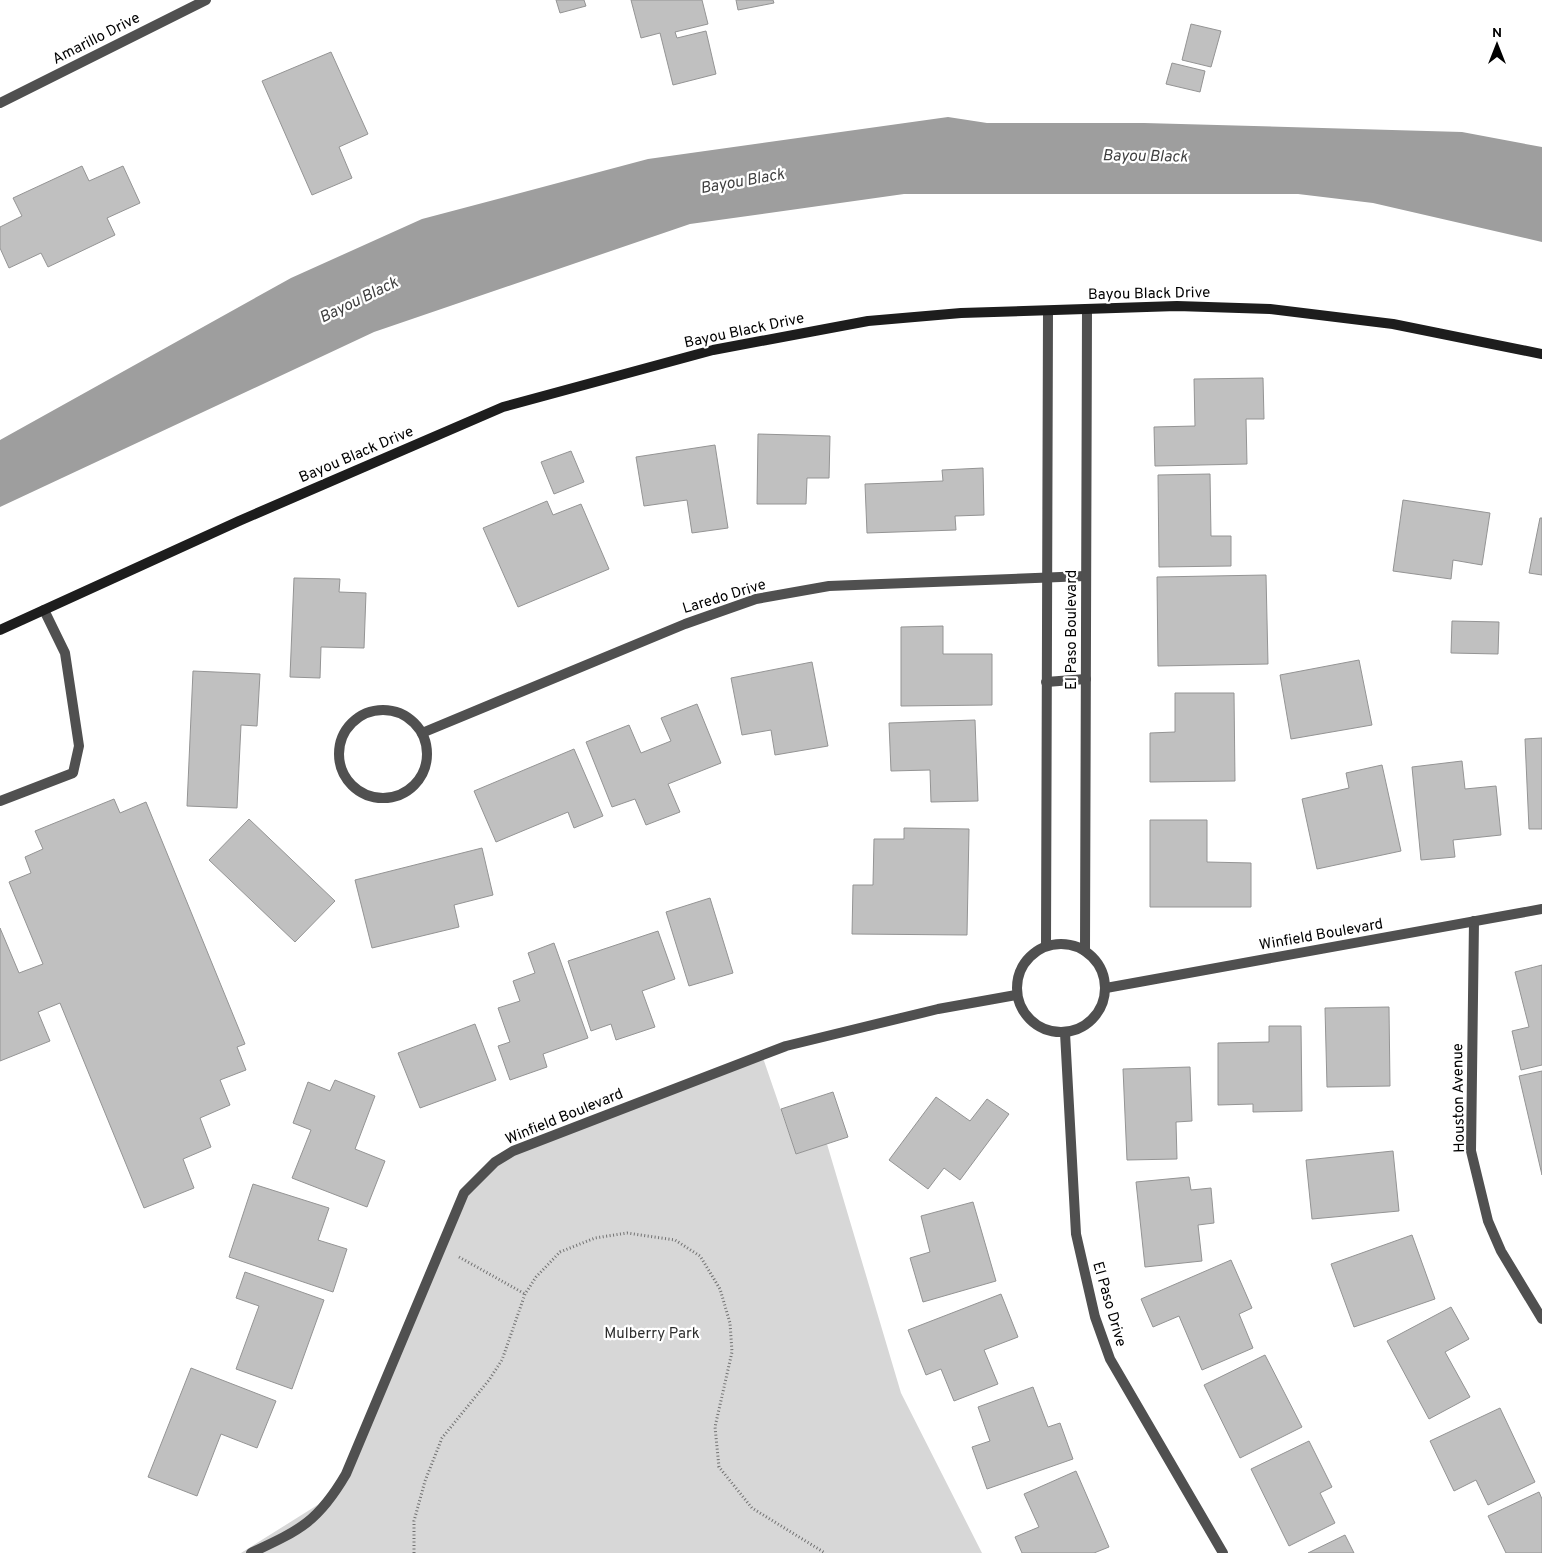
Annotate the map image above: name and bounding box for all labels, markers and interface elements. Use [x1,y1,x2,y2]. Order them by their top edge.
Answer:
street label: Amarillo Drive [50,9,144,70]
north arrow [1472,20,1522,70]
text: N [1492,25,1502,42]
water label: Bayou Black [1102,146,1189,168]
water label: Bayou Black [699,165,787,199]
water label: Bayou Black [316,273,402,328]
street label: Bayou Black Drive [1088,284,1210,305]
street label: Bayou Black Drive [682,309,806,353]
street label: Bayou Black Drive [297,423,417,488]
street label: El Paso Boulevard [1063,570,1082,690]
street label: Laredo Drive [680,576,768,619]
street label: Winfield Boulevard [1258,915,1385,956]
street label: Houston Avenue [1449,1043,1470,1153]
street label: Winfield Boulevard [503,1085,626,1150]
street label: El Paso Drive [1087,1260,1130,1349]
park label: Mulberry Park [604,1325,700,1344]

